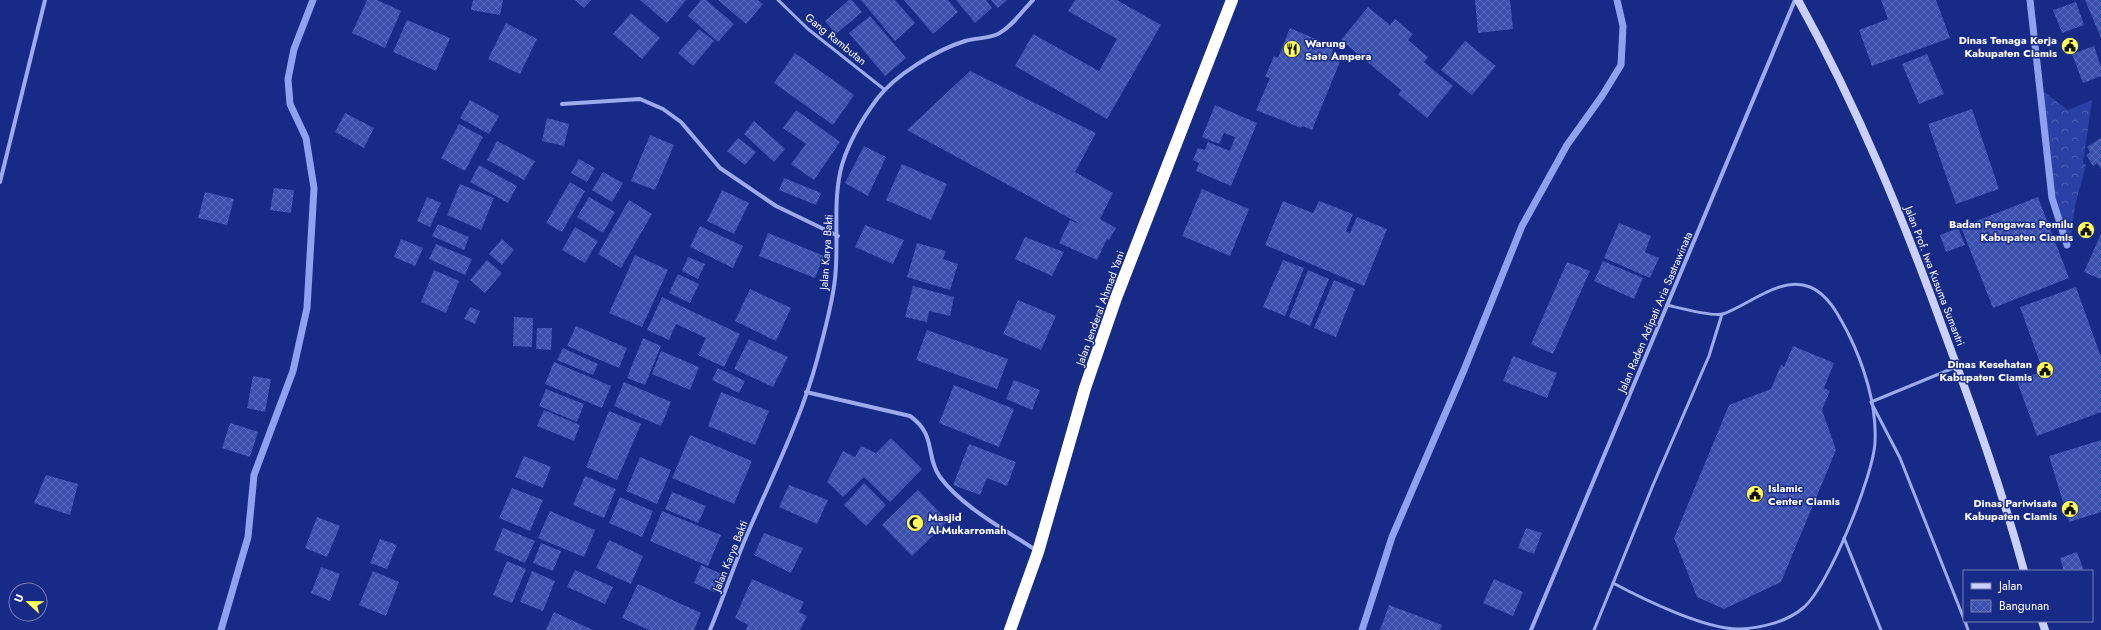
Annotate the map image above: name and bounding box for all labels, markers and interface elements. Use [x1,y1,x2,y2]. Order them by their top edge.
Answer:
street label: Gang Rambutan [802,9,870,69]
place label: Dinas Tenaga Kerja Kabupaten Ciamis [1959,32,2057,61]
place label: Warung Sate Ampera [1305,35,1372,64]
public building icon: Dinas Tenaga Kerja Kabupaten Ciamis [2060,36,2080,56]
restaurant icon: Warung Sate Ampera [1282,39,1302,59]
street label: Jalan Prof. Iwa Kusuma Sumantri [1900,202,1969,348]
street label: Jalan Karya Bakti [815,214,837,292]
place label: Badan Pengawas Pemilu Kabupaten Ciamis [1949,216,2073,245]
public building icon: Badan Pengawas Pemilu Kabupaten Ciamis [2076,220,2096,240]
street label: Jalan Raden Adipati Aria Sastrawinata [1613,229,1696,397]
street label: Jalan Jenderal Ahmad Yani [1071,248,1128,370]
place label: Dinas Kesehatan Kabupaten Ciamis [1939,356,2032,385]
public building icon: Dinas Kesehatan Kabupaten Ciamis [2035,360,2055,380]
place label: Islamic Center Ciamis [1768,480,1840,509]
public building icon: Islamic Center Ciamis [1745,484,1765,504]
place label: Dinas Pariwisata Kabupaten Ciamis [1964,495,2057,524]
public building icon: Dinas Pariwisata Kabupaten Ciamis [2060,499,2080,519]
place label: Masjid Al-Mukarromah [927,509,1006,538]
mosque icon: Masjid Al-Mukarromah [905,513,925,533]
street label: Jalan Karya Bakti [708,518,752,596]
legend [1963,570,2093,622]
text: Jalan [1997,577,2022,595]
north arrow [8,582,48,622]
text: U [10,592,28,605]
text: Bangunan [1999,597,2049,615]

